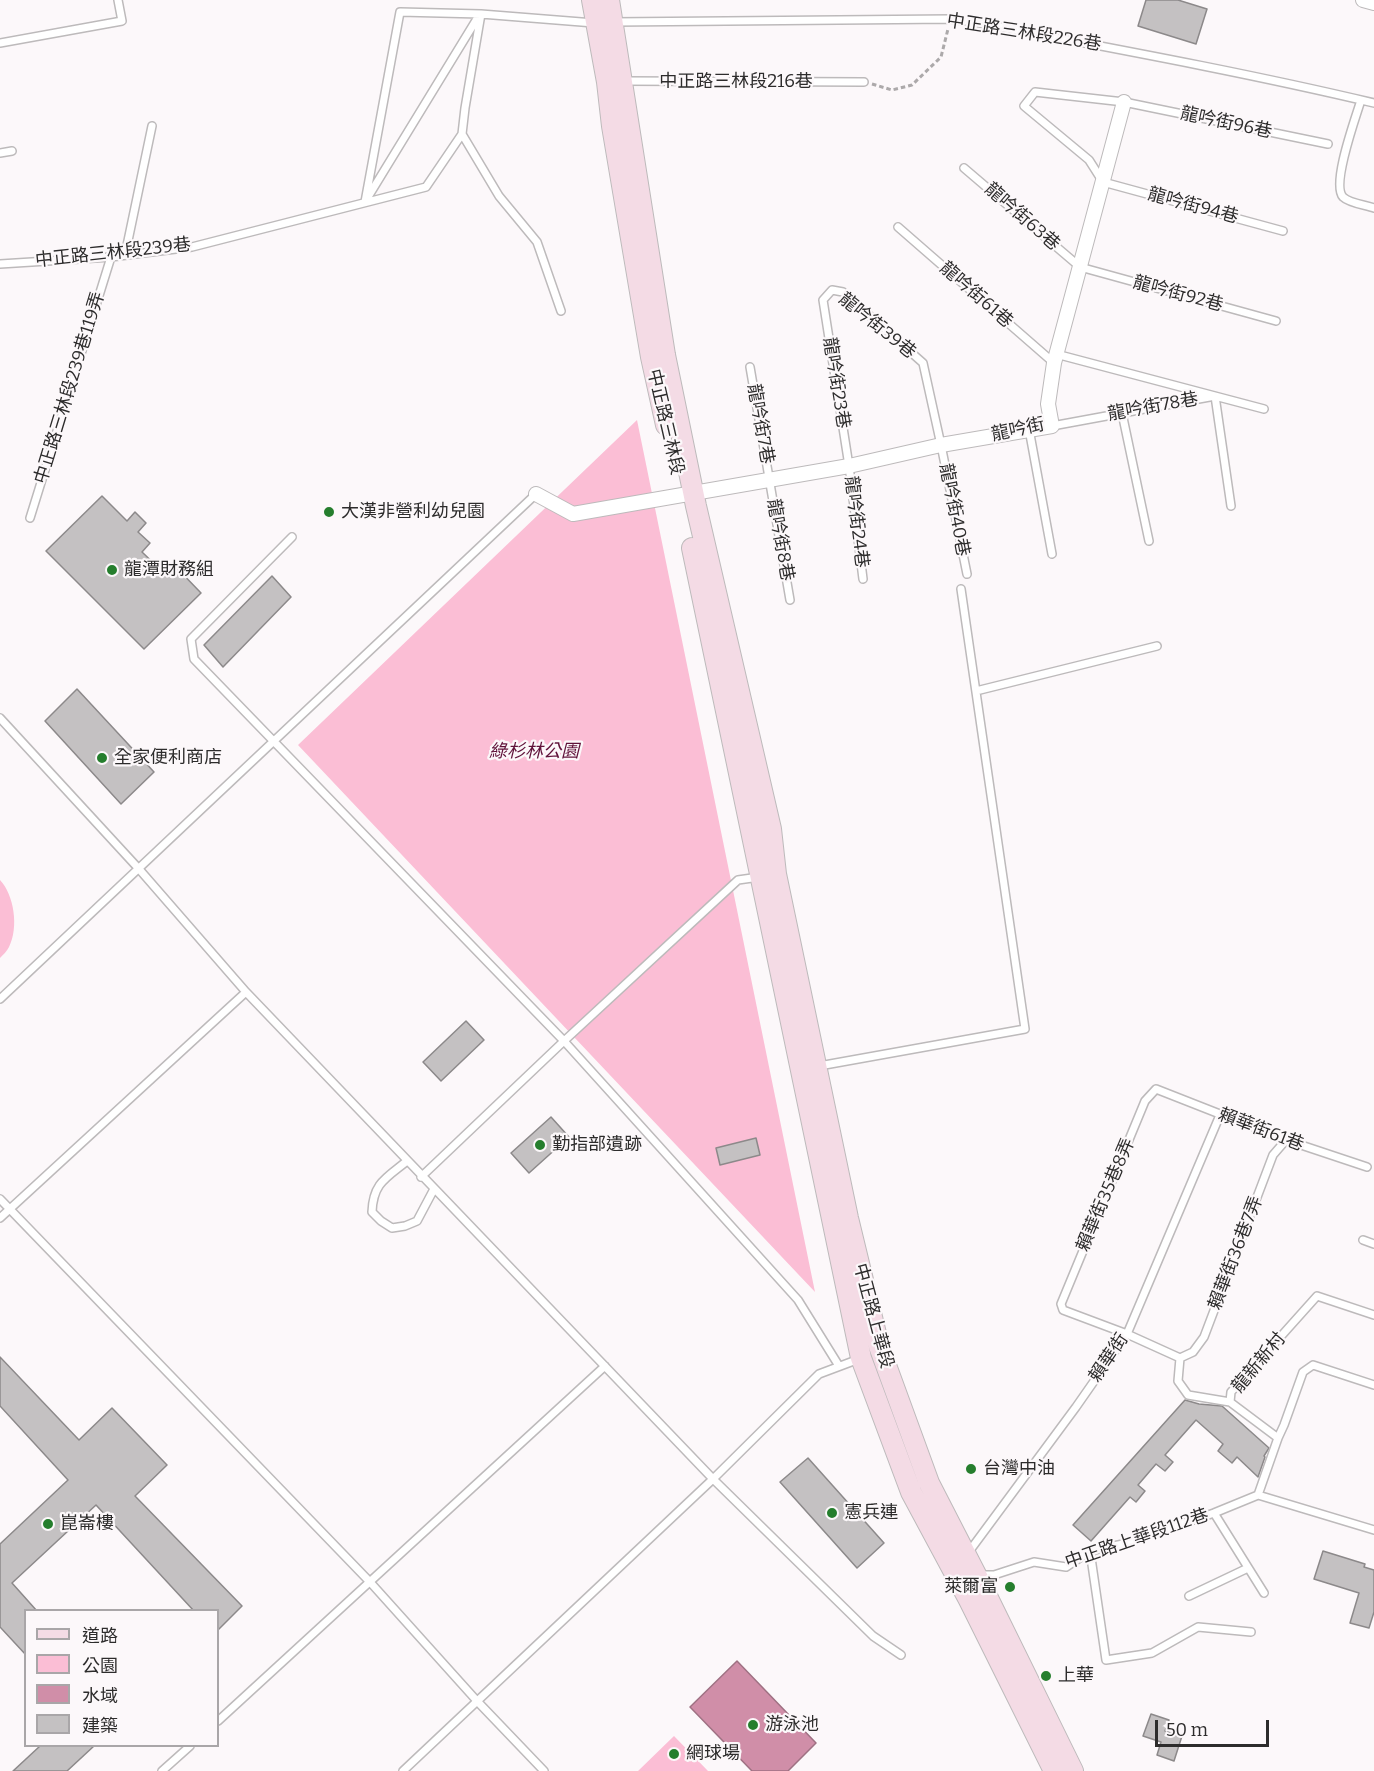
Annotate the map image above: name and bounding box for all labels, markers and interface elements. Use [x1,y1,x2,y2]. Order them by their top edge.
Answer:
street label: 中正路三林段226巷 [945,10,1103,56]
street label: 中正路三林段216巷 [659,71,813,93]
street label: 龍吟街96巷 [1178,103,1274,143]
street label: 龍吟街63巷 [980,178,1064,256]
street label: 龍吟街94巷 [1145,184,1241,228]
street label: 中正路三林段239巷 [34,234,192,272]
street label: 龍吟街61巷 [935,257,1017,333]
street label: 龍吟街92巷 [1131,272,1225,316]
street label: 龍吟街39巷 [834,288,920,364]
street label: 中正路三林段239巷119弄 [30,289,110,487]
street label: 龍吟街23巷 [818,336,854,430]
street label: 中正路三林段 [642,367,688,477]
street label: 龍吟街7巷 [742,382,778,466]
street label: 龍吟街78巷 [1106,388,1200,426]
street label: 龍吟街 [989,414,1047,446]
street label: 龍吟街40巷 [934,462,974,558]
street label: 龍吟街24巷 [840,475,872,569]
street label: 龍吟街8巷 [762,497,798,583]
place label: 大漢非營利幼兒園 [341,501,485,523]
marker: 大漢非營利幼兒園 [322,505,336,519]
place label: 龍潭財務組 [124,559,214,581]
marker: 龍潭財務組 [105,563,119,577]
park label: 綠杉林公園 [489,741,579,763]
place label: 全家便利商店 [114,747,222,769]
marker: 全家便利商店 [95,751,109,765]
street label: 賴華街61巷 [1215,1104,1307,1156]
place label: 勤指部遺跡 [552,1134,642,1156]
street label: 賴華街35巷8弄 [1072,1135,1140,1255]
marker: 勤指部遺跡 [533,1138,547,1152]
street label: 賴華街36巷7弄 [1204,1193,1268,1313]
street label: 中正路上華段 [849,1261,897,1371]
street label: 龍新新村 [1228,1328,1290,1398]
street label: 賴華街 [1085,1330,1133,1386]
place label: 台灣中油 [983,1458,1055,1480]
marker: 台灣中油 [964,1462,978,1476]
place label: 憲兵連 [844,1502,898,1524]
street label: 中正路上華段112巷 [1062,1504,1212,1574]
marker: 憲兵連 [825,1506,839,1520]
place label: 崑崙樓 [60,1513,114,1535]
marker: 崑崙樓 [41,1517,55,1531]
place label: 萊爾富 [944,1576,998,1598]
marker: 萊爾富 [1003,1580,1017,1594]
legend [24,1609,219,1747]
text: 道路 [82,1625,118,1647]
text: 公園 [82,1655,118,1677]
place label: 上華 [1058,1665,1094,1687]
marker: 上華 [1039,1669,1053,1683]
text: 水域 [82,1685,118,1707]
scale bar [1158,1708,1272,1746]
place label: 游泳池 [765,1714,819,1736]
text: 建築 [82,1715,118,1737]
marker: 游泳池 [746,1718,760,1732]
text: 50 m [1166,1719,1208,1741]
place label: 網球場 [686,1743,740,1765]
marker: 網球場 [667,1747,681,1761]

